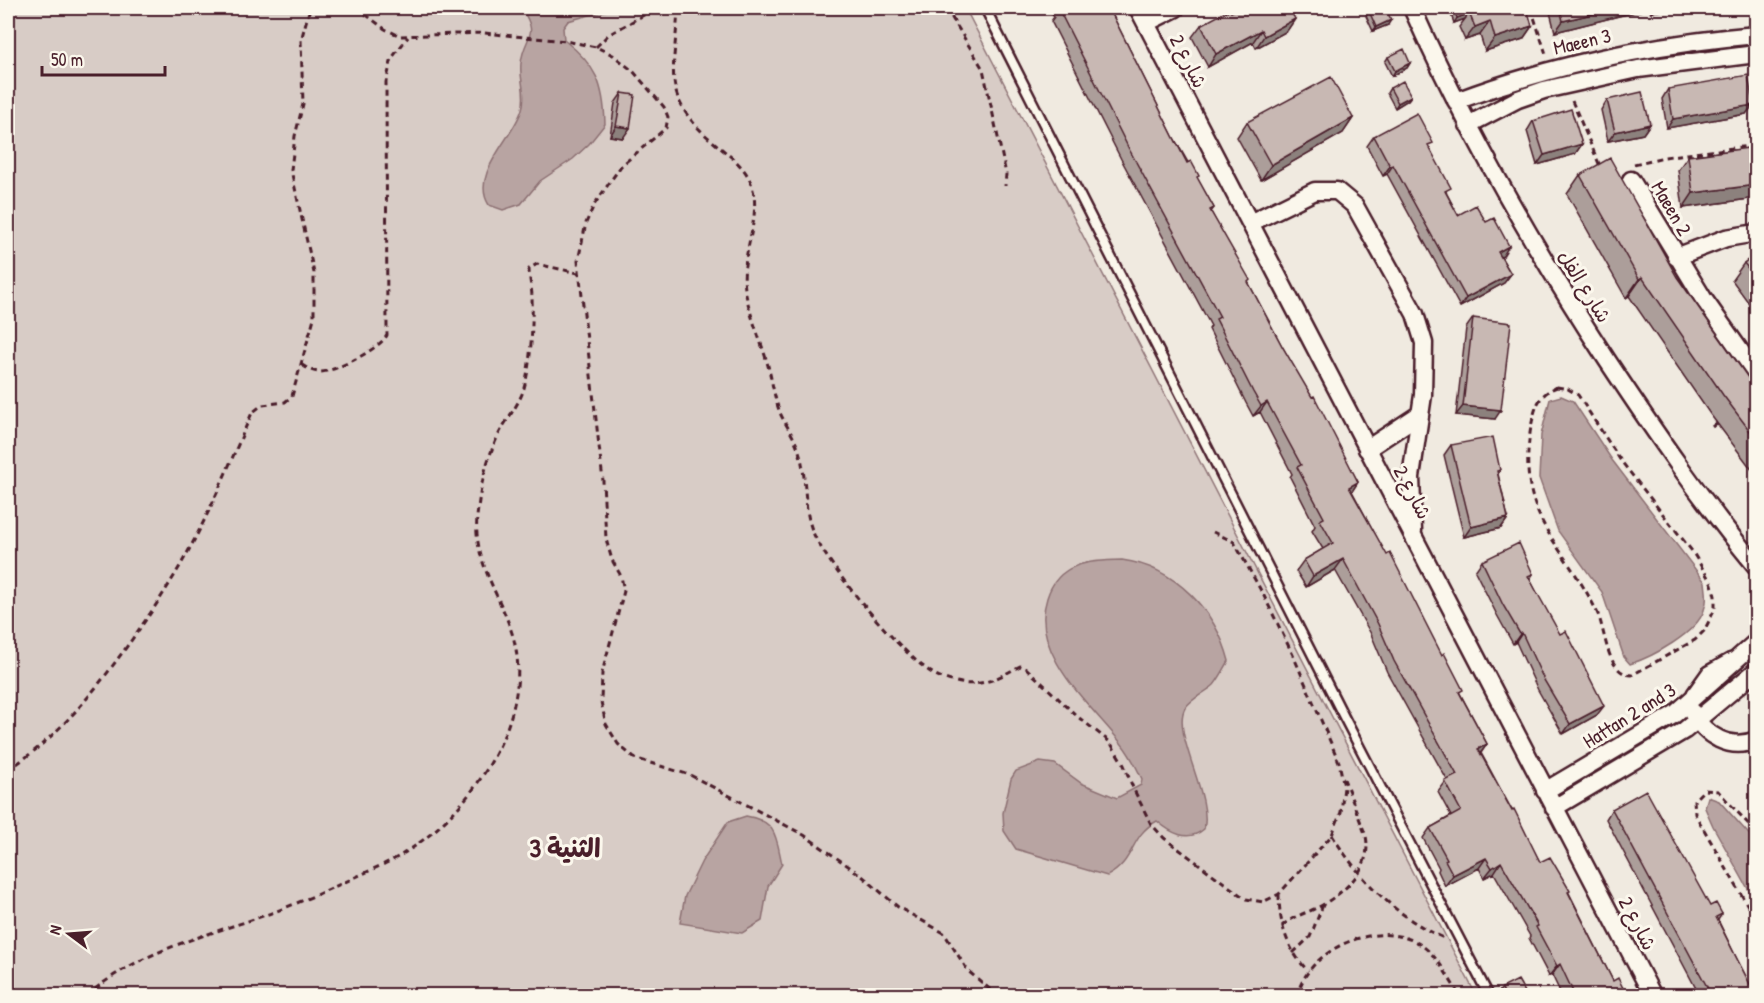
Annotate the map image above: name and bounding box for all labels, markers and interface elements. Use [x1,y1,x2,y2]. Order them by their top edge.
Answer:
street label: Maeen 3 [1551,21,1613,61]
street label: شارع 2 [1163,29,1214,93]
scale bar [42,39,165,77]
text: 50 m [51,47,83,72]
street label: Maeen 2 [1646,176,1699,241]
street label: شارع الفل [1551,244,1618,328]
street label: شارع 2 [1387,460,1438,524]
street label: Hattan 2 and 3 [1577,676,1681,754]
district label: الثنية 3 [529,830,601,865]
street label: شارع 2 [1612,891,1663,955]
north arrow [39,904,99,964]
text: N [43,922,66,937]

